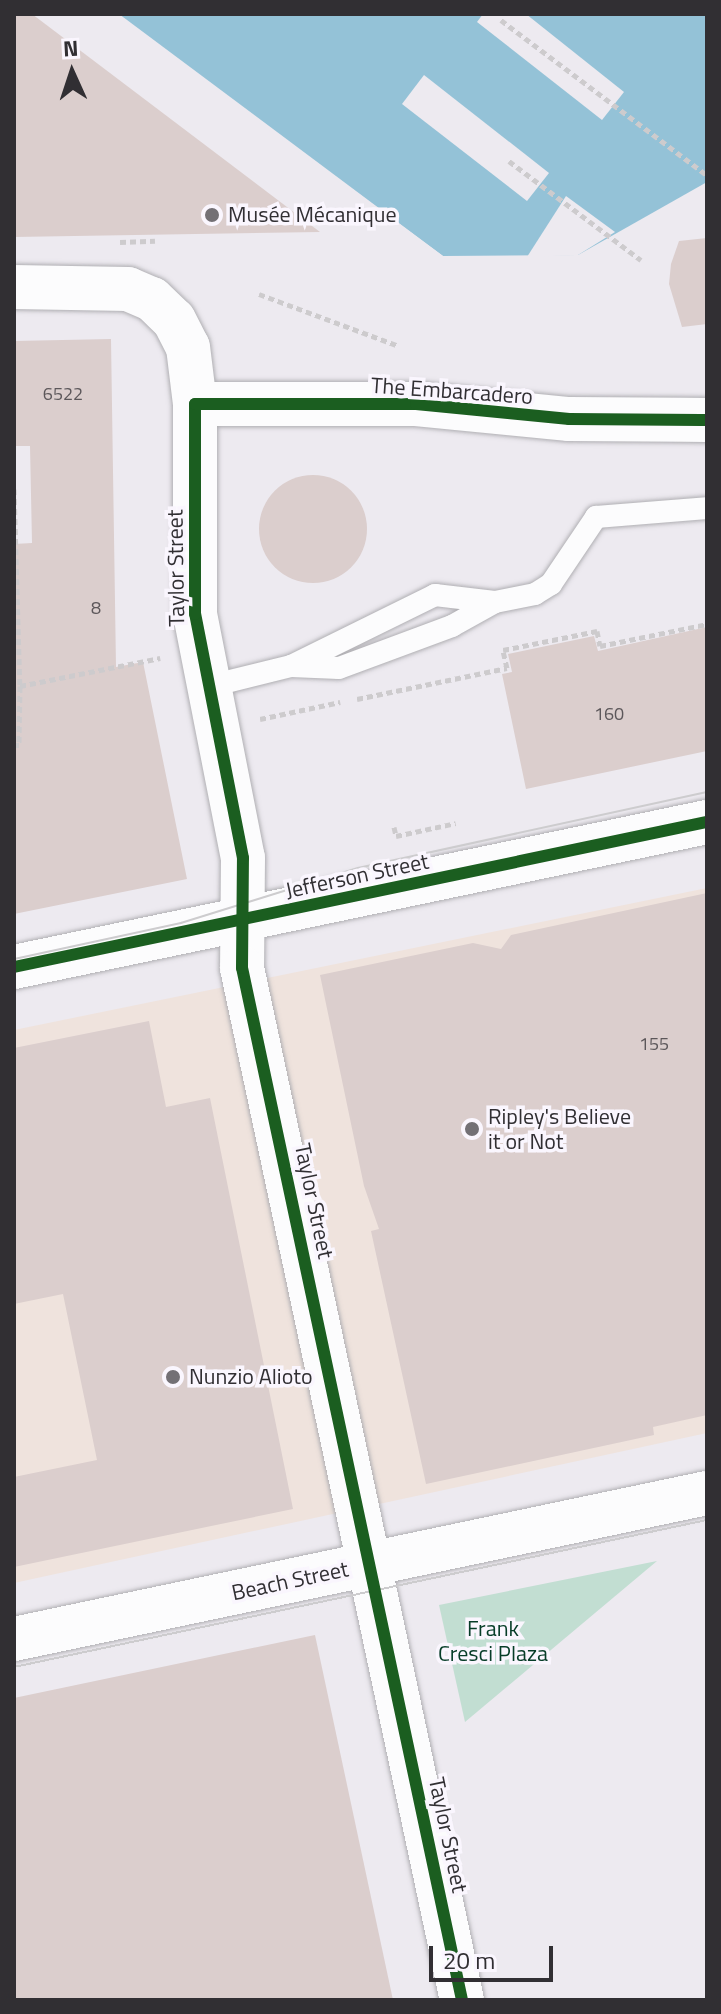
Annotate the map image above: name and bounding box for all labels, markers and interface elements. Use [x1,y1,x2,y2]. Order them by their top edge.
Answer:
text: N [62,31,79,65]
north arrow [32,32,112,112]
place label: Musée Mécanique [228,202,397,228]
marker: Musée Mécanique [203,206,221,224]
street label: The Embarcadero [370,372,534,410]
house number: 6522 [43,383,83,405]
street label: Taylor Street [162,509,190,627]
house number: 8 [91,597,101,619]
house number: 160 [594,703,624,725]
street label: Jefferson Street [283,848,431,904]
house number: 155 [639,1033,669,1055]
place label: Ripley's Believe it or Not [488,1103,631,1154]
marker: Ripley's Believe it or Not [463,1120,481,1138]
street label: Taylor Street [289,1141,339,1261]
place label: Nunzio Alioto [189,1364,313,1390]
marker: Nunzio Alioto [164,1368,182,1386]
street label: Beach Street [229,1556,351,1606]
park label: Frank Cresci Plaza [438,1615,548,1666]
street label: Taylor Street [423,1775,473,1895]
scale bar [433,1930,557,1980]
text: 20 m [443,1942,495,1978]

